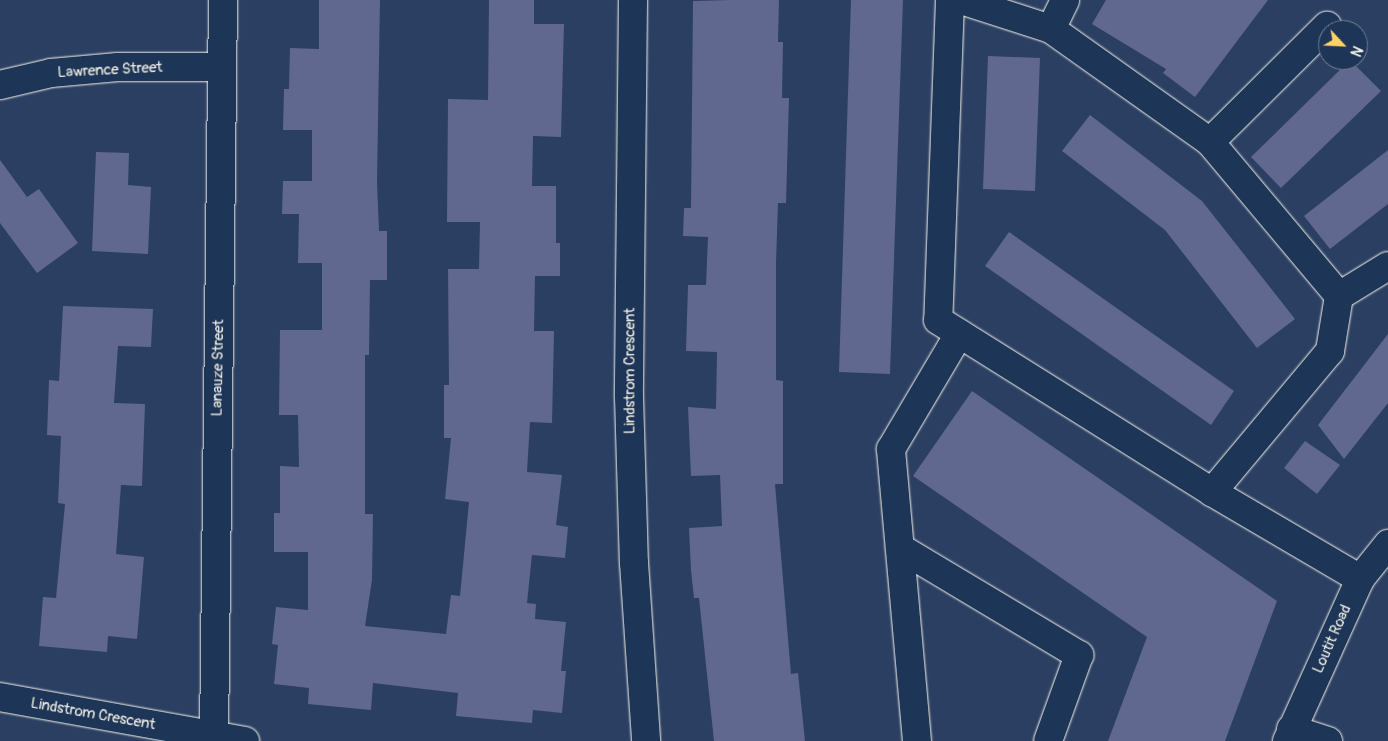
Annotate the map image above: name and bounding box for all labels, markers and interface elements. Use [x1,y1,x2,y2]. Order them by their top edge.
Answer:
north arrow [1318,20,1368,70]
text: N [1346,43,1366,59]
street label: Lawrence Street [57,58,163,82]
street label: Lindstrom Crescent [621,308,639,434]
street label: Lanauze Street [208,319,228,417]
street label: Loutit Road [1309,602,1355,676]
street label: Lindstrom Crescent [29,694,157,734]

